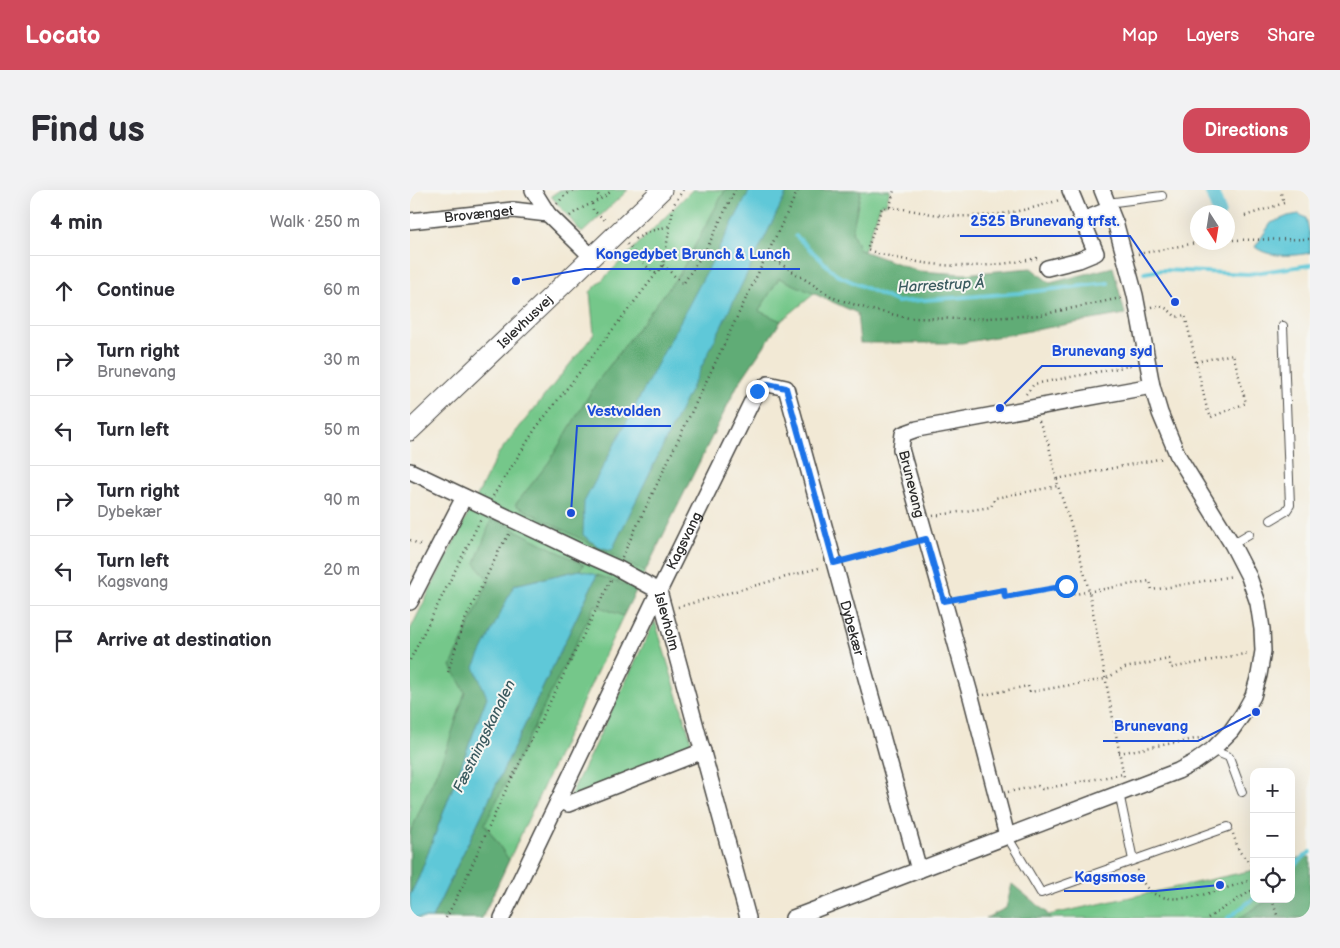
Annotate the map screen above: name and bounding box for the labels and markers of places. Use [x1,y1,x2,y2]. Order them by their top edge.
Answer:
callout: 2525 Brunevang trfst. [960,206,1130,236]
callout: Kongedybet Brunch & Lunch [585,239,800,269]
callout: Brunevang syd [1042,336,1163,366]
callout: Vestvolden [577,396,671,426]
callout: Brunevang [1103,711,1198,741]
callout: Kagsmose [1064,861,1156,891]

